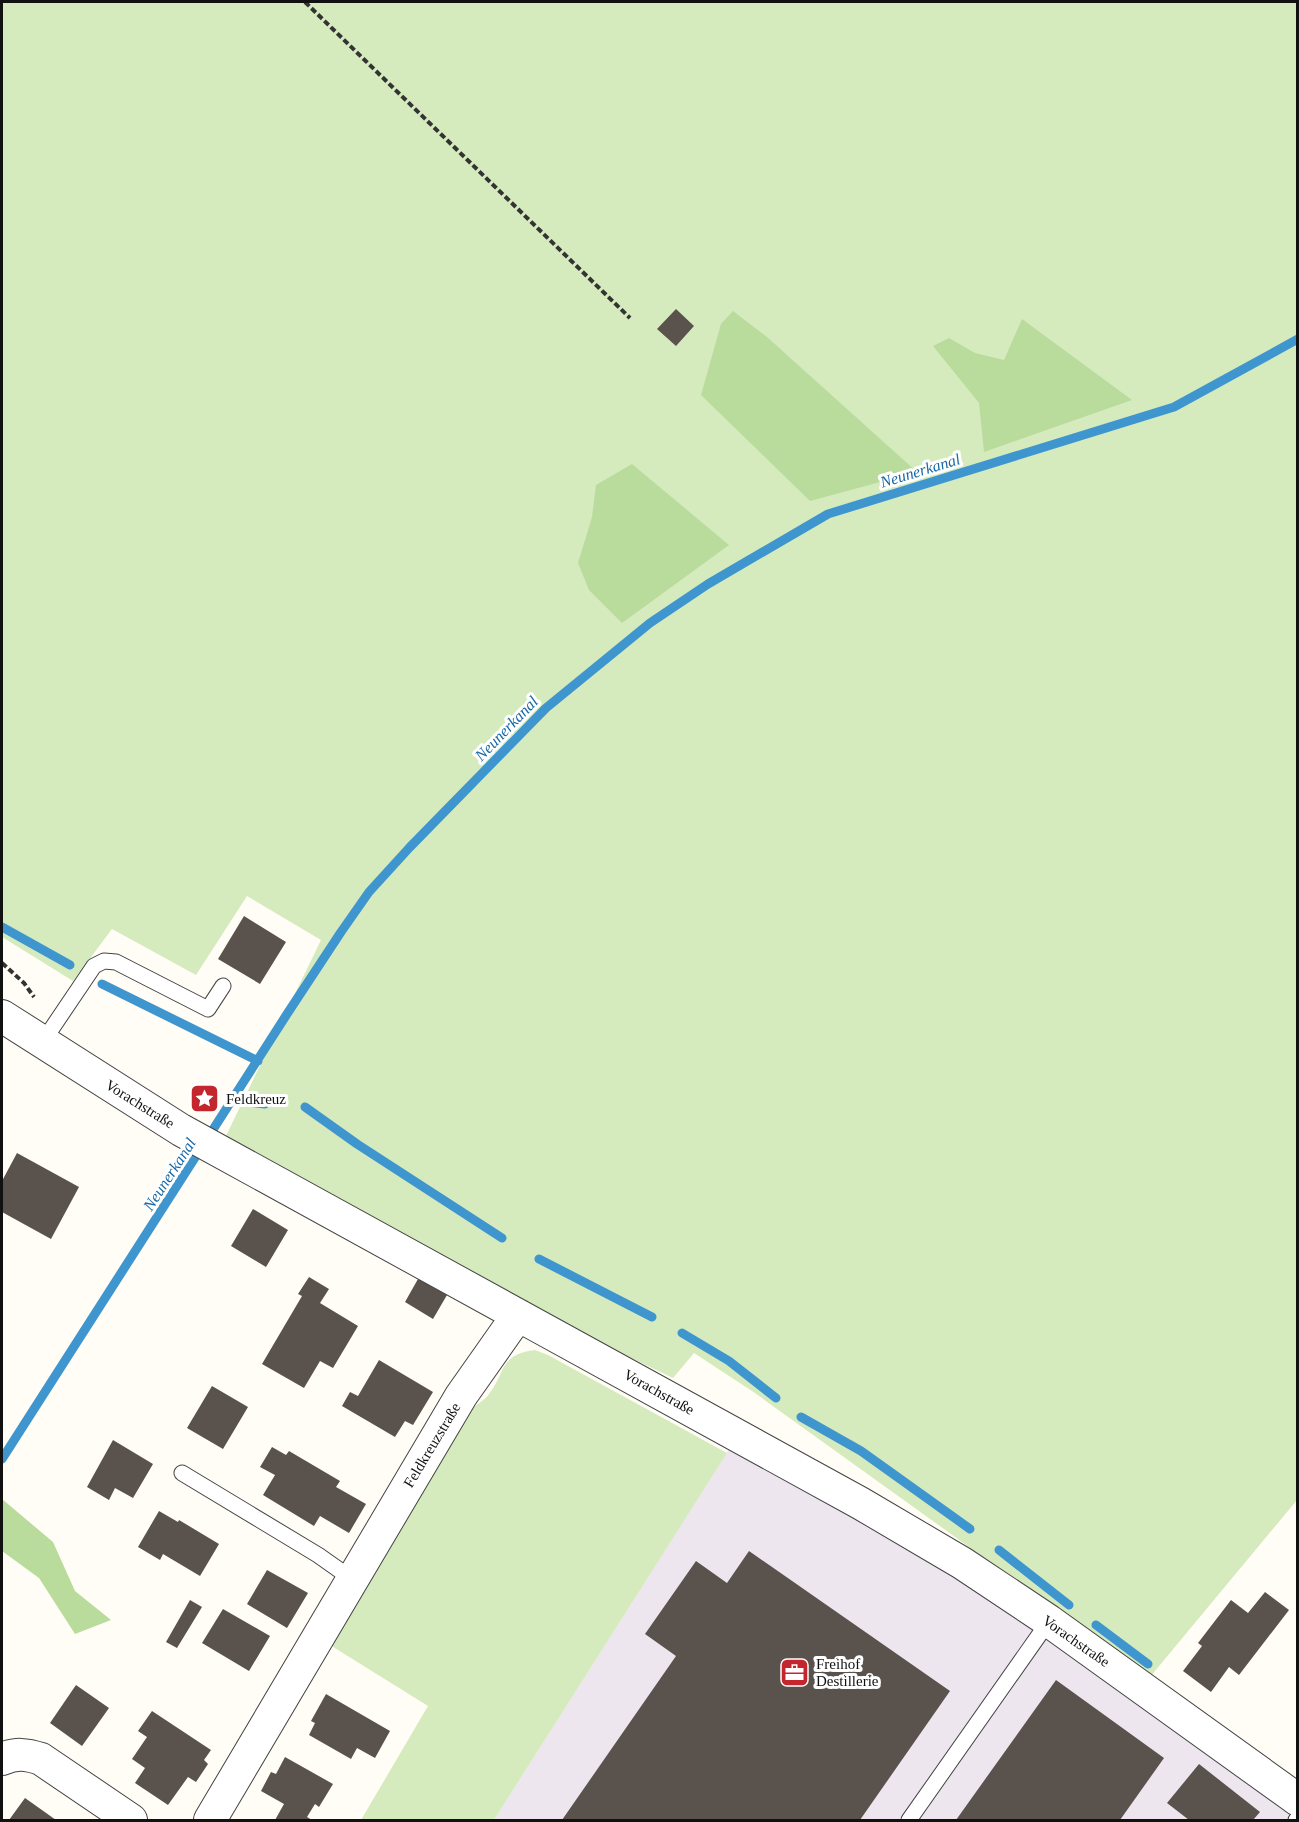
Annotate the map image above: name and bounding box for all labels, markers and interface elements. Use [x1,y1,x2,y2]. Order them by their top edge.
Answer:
water label: Neunerkanal [877,450,963,491]
water label: Neunerkanal [471,692,542,765]
street label: Vorachstraße [103,1077,178,1132]
place icon: Feldkreuz [189,1083,221,1115]
place label: Feldkreuz [226,1091,286,1107]
water label: Neunerkanal [139,1135,199,1214]
street label: Vorachstraße [621,1366,697,1418]
street label: Feldkreuzstraße [400,1400,464,1490]
street label: Vorachstraße [1039,1612,1113,1670]
place label: Freihof Destillerie [816,1656,879,1689]
office icon: Freihof Destillerie [779,1657,811,1689]

